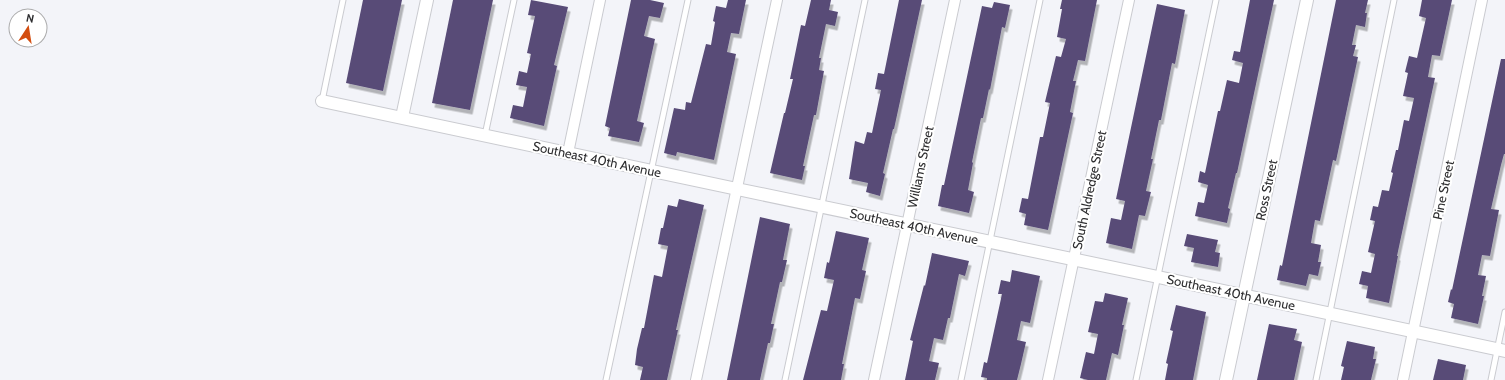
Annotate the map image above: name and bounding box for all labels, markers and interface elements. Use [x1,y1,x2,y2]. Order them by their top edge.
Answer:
north arrow [8,8,48,48]
text: N [25,11,35,26]
street label: Williams Street [904,124,937,209]
street label: South Aldredge Street [1069,128,1110,251]
street label: Southeast 40th Avenue [531,138,663,180]
street label: Ross Street [1252,157,1280,222]
street label: Pine Street [1429,158,1457,221]
street label: Southeast 40th Avenue [848,205,980,247]
street label: Southeast 40th Avenue [1165,271,1297,313]

